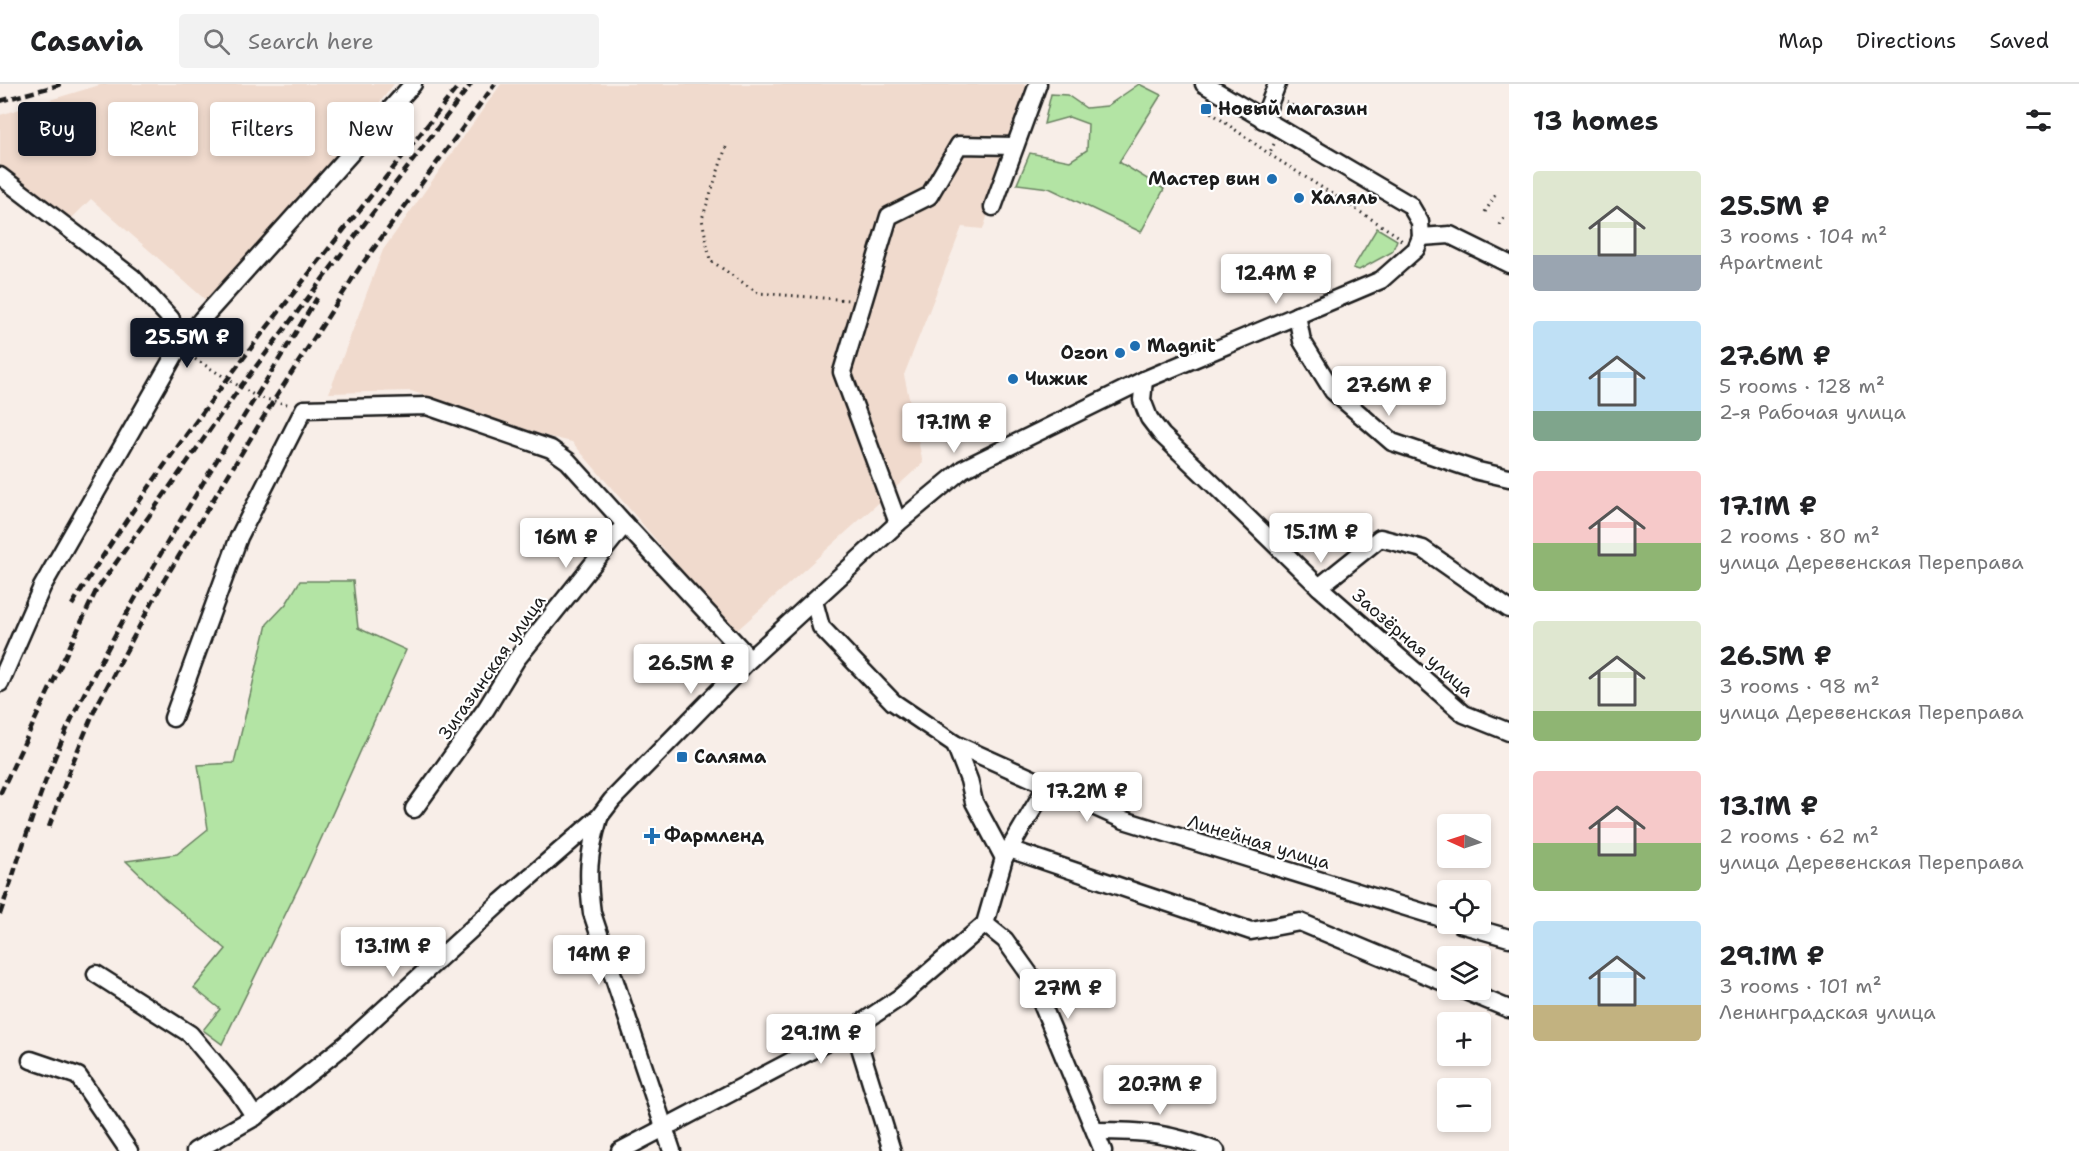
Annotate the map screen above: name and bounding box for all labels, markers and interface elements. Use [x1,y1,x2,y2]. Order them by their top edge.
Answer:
search box [179,14,599,68]
text: Casavia [30,22,143,60]
icon: search [200,25,233,58]
text: Search here [248,27,374,56]
text: Map [1778,27,1823,55]
text: Directions [1856,27,1956,55]
text: Saved [1989,27,2049,55]
place label: Новый магазин [1218,97,1368,121]
chip: Buy [18,102,96,156]
chip: Rent [108,102,198,156]
chip: Filters [210,102,315,156]
chip: New [327,102,414,156]
marker: Новый магазин [1199,102,1213,116]
text: 13 homes [1533,103,1659,138]
icon: filters [2022,104,2055,137]
place label: Мастер вин [1148,167,1260,191]
marker: Мастер вин [1265,172,1279,186]
place label: Халяль [1311,186,1378,210]
text: 25.5M ₽ [1719,188,1830,223]
marker: Халяль [1292,191,1306,205]
icon: home [1581,195,1653,267]
text: 3 rooms · 104 m² [1719,223,1887,249]
text: Apartment [1719,249,1823,275]
pin: 12.4M ₽ [1221,254,1331,305]
text: 12.4M ₽ [1235,260,1317,286]
pin: 25.5M ₽ [132,318,242,369]
text: 25.5M ₽ [144,324,230,350]
place label: Magnit [1147,334,1216,358]
text: 27.6M ₽ [1719,338,1831,373]
marker: Magnit [1128,339,1142,353]
place label: Ozon [1061,341,1108,365]
icon: home [1581,345,1653,417]
marker: Ozon [1113,346,1127,360]
pin: 27.6M ₽ [1334,366,1444,417]
place label: Чижик [1025,367,1088,391]
marker: Чижик [1006,372,1020,386]
text: 27.6M ₽ [1346,372,1432,398]
text: 5 rooms · 128 m² [1719,373,1885,399]
text: 2-я Рабочая улица [1719,399,1906,425]
pin: 17.1M ₽ [899,403,1009,454]
text: 17.1M ₽ [916,409,992,435]
text: 17.1M ₽ [1719,488,1817,523]
icon: home [1581,495,1653,567]
pin: 15.1M ₽ [1266,513,1376,564]
pin: 16M ₽ [524,518,608,569]
text: 15.1M ₽ [1283,519,1359,545]
text: 2 rooms · 80 m² [1719,523,1880,549]
text: 16M ₽ [534,524,598,550]
text: улица Деревенская Переправа [1719,549,2024,575]
street label: Заозёрная улица [1347,584,1479,702]
street label: Зигазинская улица [433,590,551,744]
text: 26.5M ₽ [1719,638,1832,673]
pin: 26.5M ₽ [636,644,746,695]
icon: home [1581,645,1653,717]
text: 26.5M ₽ [648,650,734,676]
text: 3 rooms · 98 m² [1719,673,1880,699]
text: улица Деревенская Переправа [1719,699,2024,725]
place label: Саляма [694,745,767,769]
marker: Саляма [675,750,689,764]
pin: 17.2M ₽ [1032,772,1142,823]
text: 17.2M ₽ [1046,778,1128,804]
text: 13.1M ₽ [1719,788,1818,823]
icon: home [1581,795,1653,867]
street label: Линейная улица [1185,809,1333,875]
north arrow [1437,814,1491,868]
map controls [1437,814,1491,1132]
text: 2 rooms · 62 m² [1719,823,1879,849]
place label: Фармленд [664,824,765,848]
marker: Фармленд [645,829,659,843]
text: улица Деревенская Переправа [1719,849,2024,875]
button: locate [1437,880,1491,934]
pin: 13.1M ₽ [338,927,448,978]
text: 13.1M ₽ [355,933,431,959]
pin: 14M ₽ [557,935,641,986]
text: 29.1M ₽ [1719,938,1825,973]
text: 14M ₽ [567,941,631,967]
icon: home [1581,945,1653,1017]
button: layers [1437,946,1491,1000]
pin: 27M ₽ [1026,969,1110,1020]
text: 3 rooms · 101 m² [1719,973,1882,999]
text: 27M ₽ [1034,975,1102,1001]
text: Ленинградская улица [1719,999,1936,1025]
button: + [1437,1012,1491,1066]
pin: 29.1M ₽ [766,1014,876,1065]
text: 29.1M ₽ [780,1020,862,1046]
pin: 20.7M ₽ [1105,1065,1215,1116]
text: 20.7M ₽ [1117,1071,1203,1097]
button: − [1437,1078,1491,1132]

